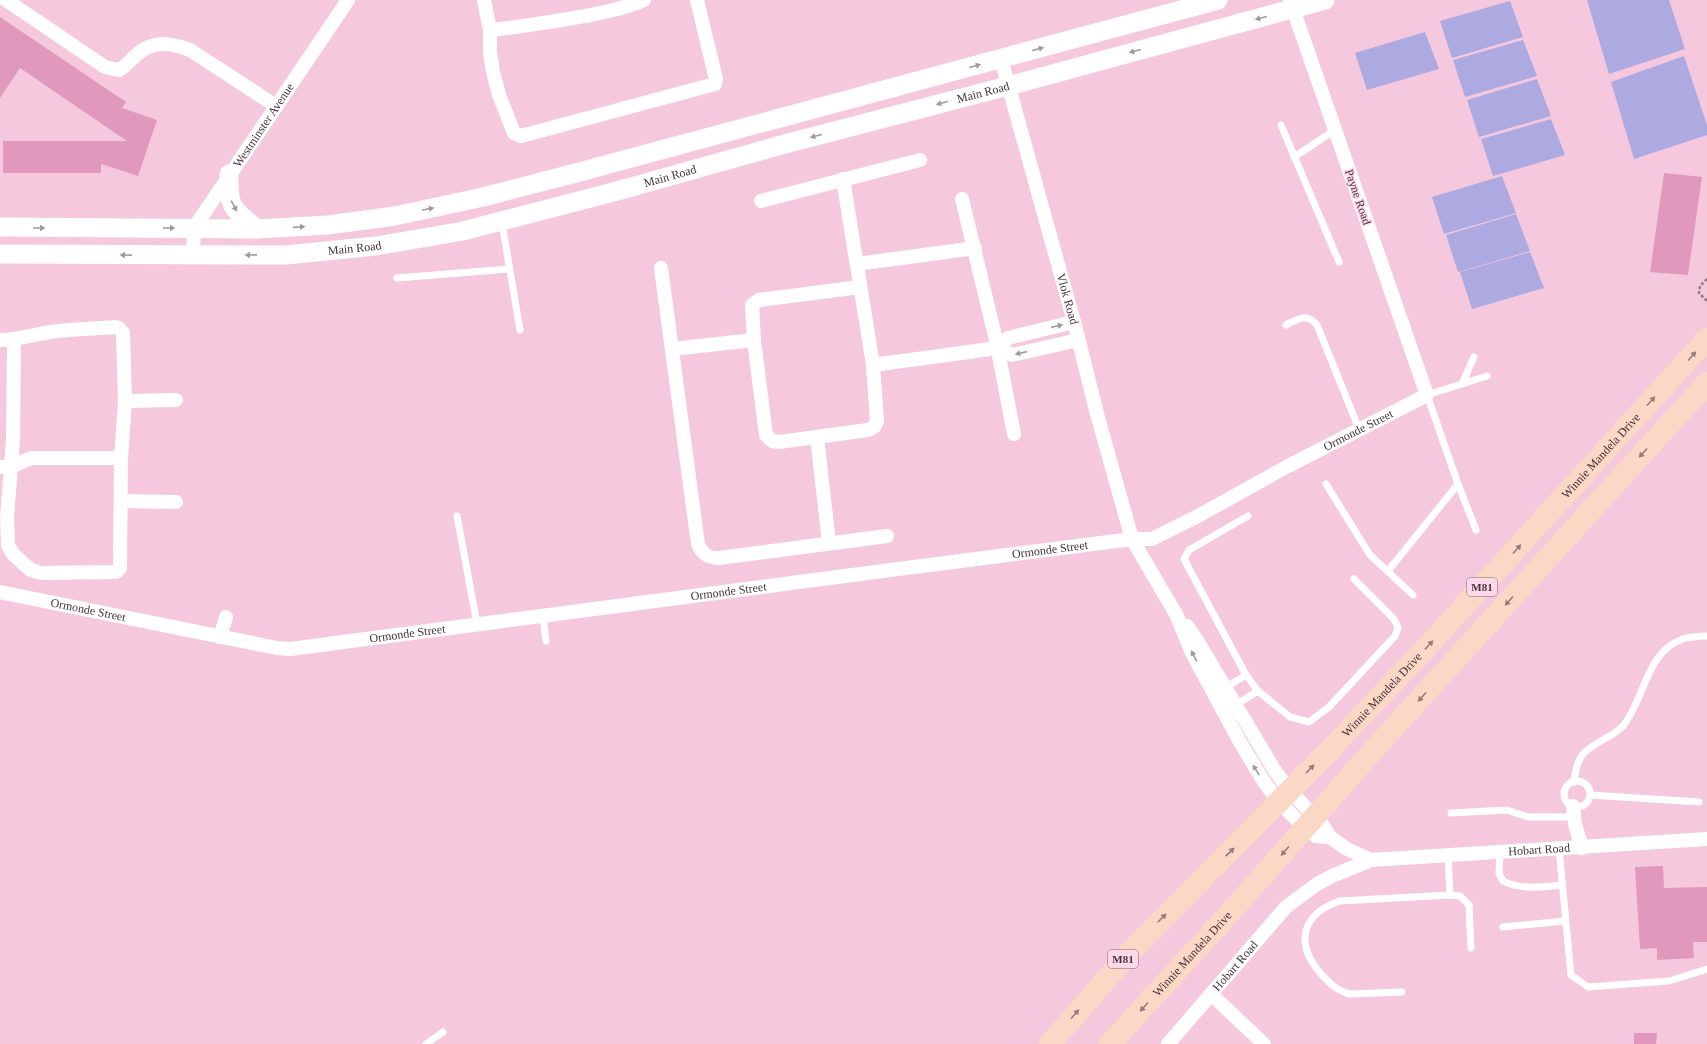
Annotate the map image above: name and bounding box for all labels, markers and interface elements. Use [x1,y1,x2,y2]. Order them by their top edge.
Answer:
one-way arrow [1254,15,1267,21]
one-way arrow [1033,46,1045,52]
one-way arrow [1129,49,1141,55]
one-way arrow [970,63,982,69]
street label: Main Road [955,79,1011,106]
street label: Westminster Avenue [230,81,297,170]
one-way arrow [936,100,948,106]
one-way arrow [810,133,822,139]
street label: Main Road [642,162,698,190]
street label: Payne Road [1342,167,1374,227]
one-way arrow [230,200,237,212]
one-way arrow [421,206,434,212]
one-way arrow [293,224,305,231]
one-way arrow [33,225,46,231]
one-way arrow [163,225,175,232]
street label: Main Road [327,238,383,258]
one-way arrow [119,252,132,258]
one-way arrow [244,252,257,258]
street label: Vlok Road [1054,272,1081,326]
one-way arrow [1052,323,1064,329]
one-way arrow [1015,350,1027,356]
one-way arrow [1687,351,1696,360]
one-way arrow [1646,396,1656,406]
street label: Ormonde Street [1321,406,1396,454]
street label: Winnie Mandela Drive [1559,410,1643,501]
one-way arrow [1639,448,1648,458]
street label: Ormonde Street [1011,538,1089,561]
one-way arrow [1512,544,1521,554]
road number: M81 [1467,578,1497,596]
street label: Ormonde Street [690,579,768,603]
street label: Ormonde Street [49,595,128,624]
one-way arrow [1504,596,1514,606]
street label: Ormonde Street [369,622,447,645]
one-way arrow [1424,640,1434,650]
one-way arrow [1191,650,1197,662]
street label: Winnie Mandela Drive [1339,650,1425,740]
one-way arrow [1417,692,1426,703]
one-way arrow [1253,764,1260,776]
one-way arrow [1306,764,1315,774]
street label: Hobart Road [1508,841,1570,858]
one-way arrow [1280,846,1289,856]
one-way arrow [1225,847,1235,856]
street label: Winnie Mandela Drive [1150,908,1235,999]
one-way arrow [1158,913,1167,923]
street label: Hobart Road [1210,938,1261,994]
road number: M81 [1108,950,1138,968]
one-way arrow [1139,1002,1148,1013]
one-way arrow [1070,1010,1079,1019]

